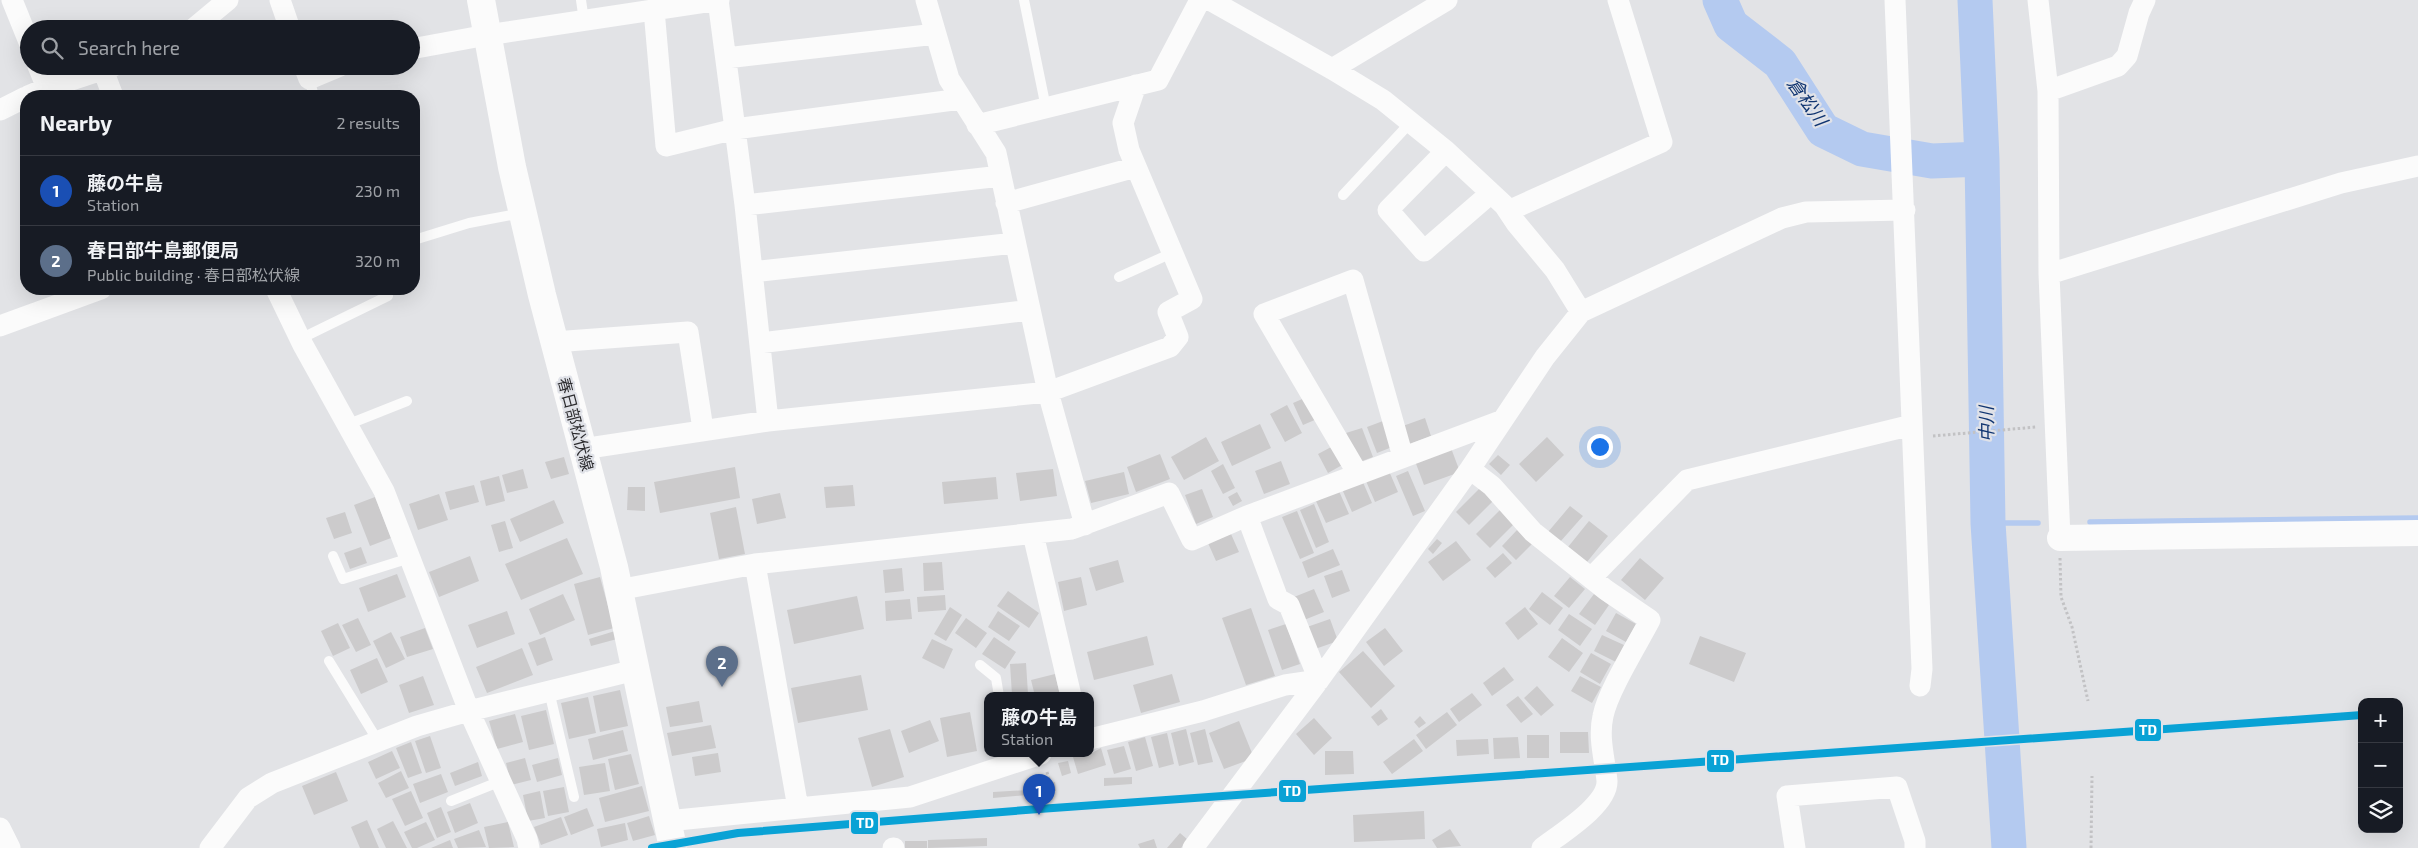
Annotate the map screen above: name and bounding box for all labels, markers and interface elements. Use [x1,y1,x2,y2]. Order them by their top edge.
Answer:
search box [20,20,420,75]
icon: search [38,34,66,62]
text: Search here [78,36,180,59]
water label: 倉松川 [1783,73,1833,131]
text: Nearby [40,110,112,135]
text: 2 results [337,113,400,132]
text: 藤の牛島 [87,171,163,194]
text: 1 [53,181,59,200]
text: 230 m [355,181,400,200]
text: Station [87,195,139,214]
text: 春日部牛島郵便局 [87,238,239,261]
text: 2 [51,251,61,270]
text: 320 m [355,251,400,270]
text: Public building · 春日部松伏線 [87,265,300,284]
street label: 春日部松伏線 [555,375,598,473]
water label: 中川 [1975,404,1997,442]
your location [1587,434,1613,460]
pin: 2 [706,646,738,687]
popup [984,692,1094,757]
map controls [2358,698,2403,833]
button: + [2358,698,2403,743]
text: 藤の牛島 [1001,705,1077,728]
line badge: TD [2134,718,2162,742]
text: TD [2139,721,2157,738]
text: Station [1001,729,1053,748]
button: − [2358,743,2403,788]
line badge: TD [1706,749,1735,773]
text: TD [1711,751,1729,768]
pin: 1 [1023,774,1055,815]
line badge: TD [1278,779,1307,803]
text: TD [1283,782,1301,799]
button: layers [2358,788,2403,833]
line badge: TD [850,811,879,835]
text: TD [856,814,874,831]

